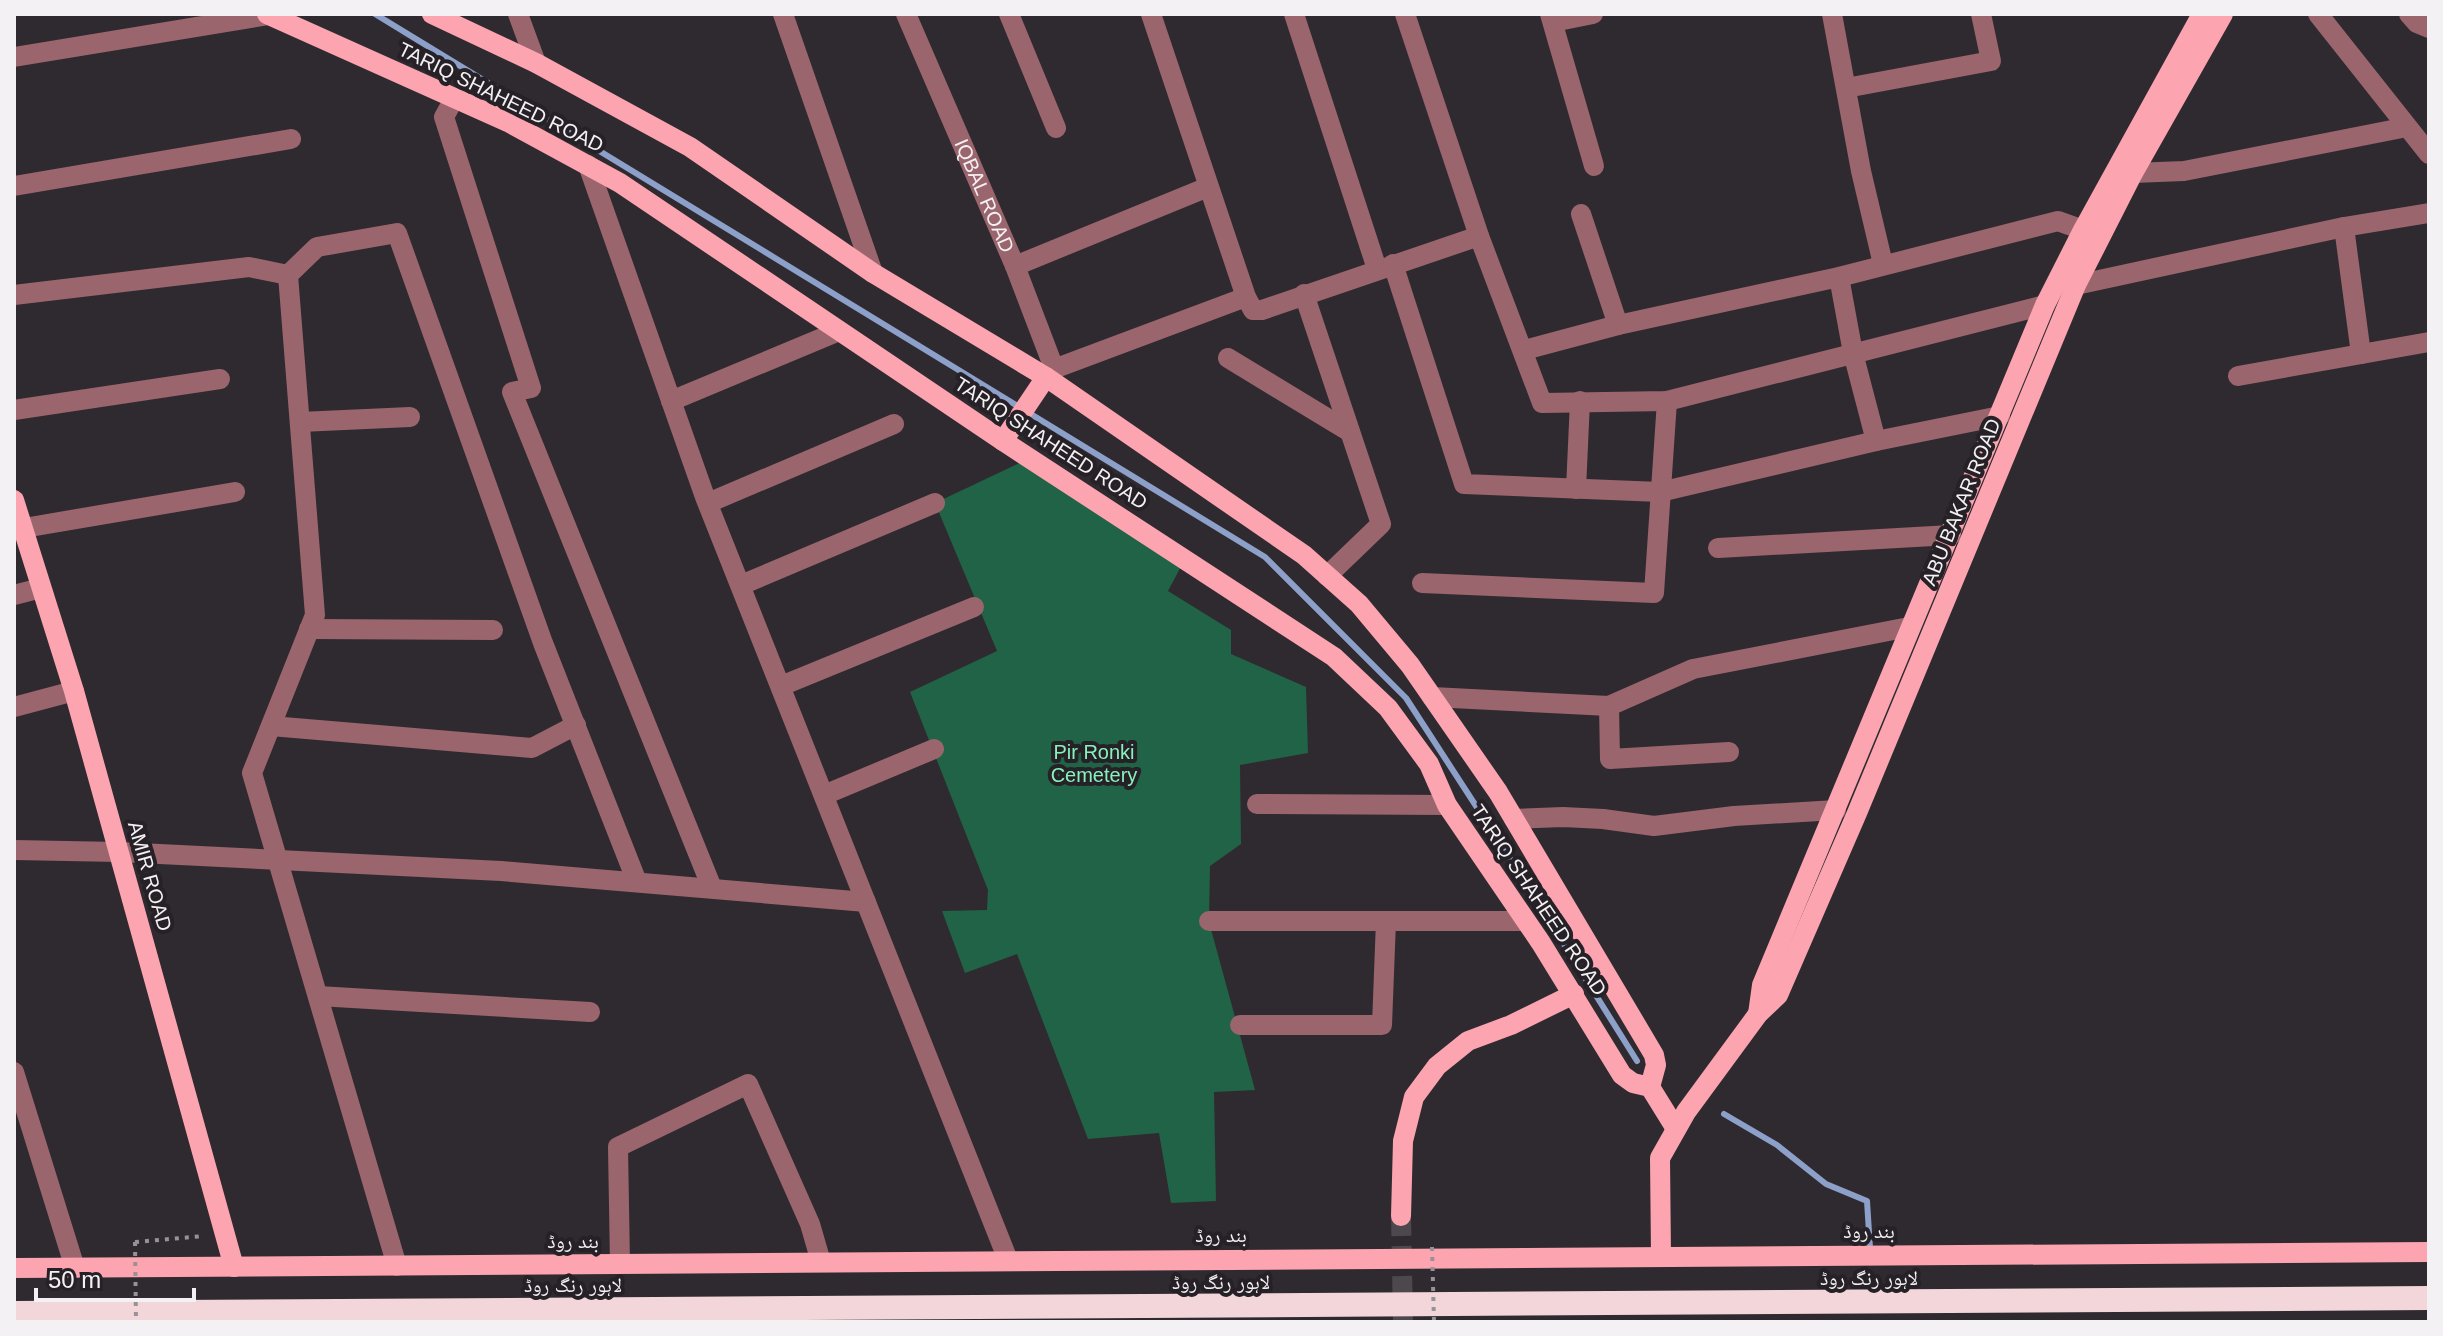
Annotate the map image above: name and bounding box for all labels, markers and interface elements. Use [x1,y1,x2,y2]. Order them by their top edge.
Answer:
street label: TARIQ SHAHEED ROAD [395,38,607,156]
street label: IQBAL ROAD [950,136,1019,256]
street label: TARIQ SHAHEED ROAD [951,372,1151,514]
street label: ABU BAKAR ROAD [1917,415,2005,589]
park label: Pir Ronki Cemetery [1051,741,1137,786]
street label: TARIQ SHAHEED ROAD [1467,800,1611,1000]
street label: AMIR ROAD [124,818,176,934]
street label: بند روڈ [1843,1220,1895,1243]
street label: بند روڈ [1195,1224,1247,1247]
street label: بند روڈ [547,1230,599,1253]
scale bar [36,1252,194,1302]
text: 50 m [48,1266,101,1293]
street label: لاہور رنگ روڈ [1820,1267,1918,1289]
street label: لاہور رنگ روڈ [1172,1271,1270,1293]
street label: لاہور رنگ روڈ [524,1274,622,1296]

